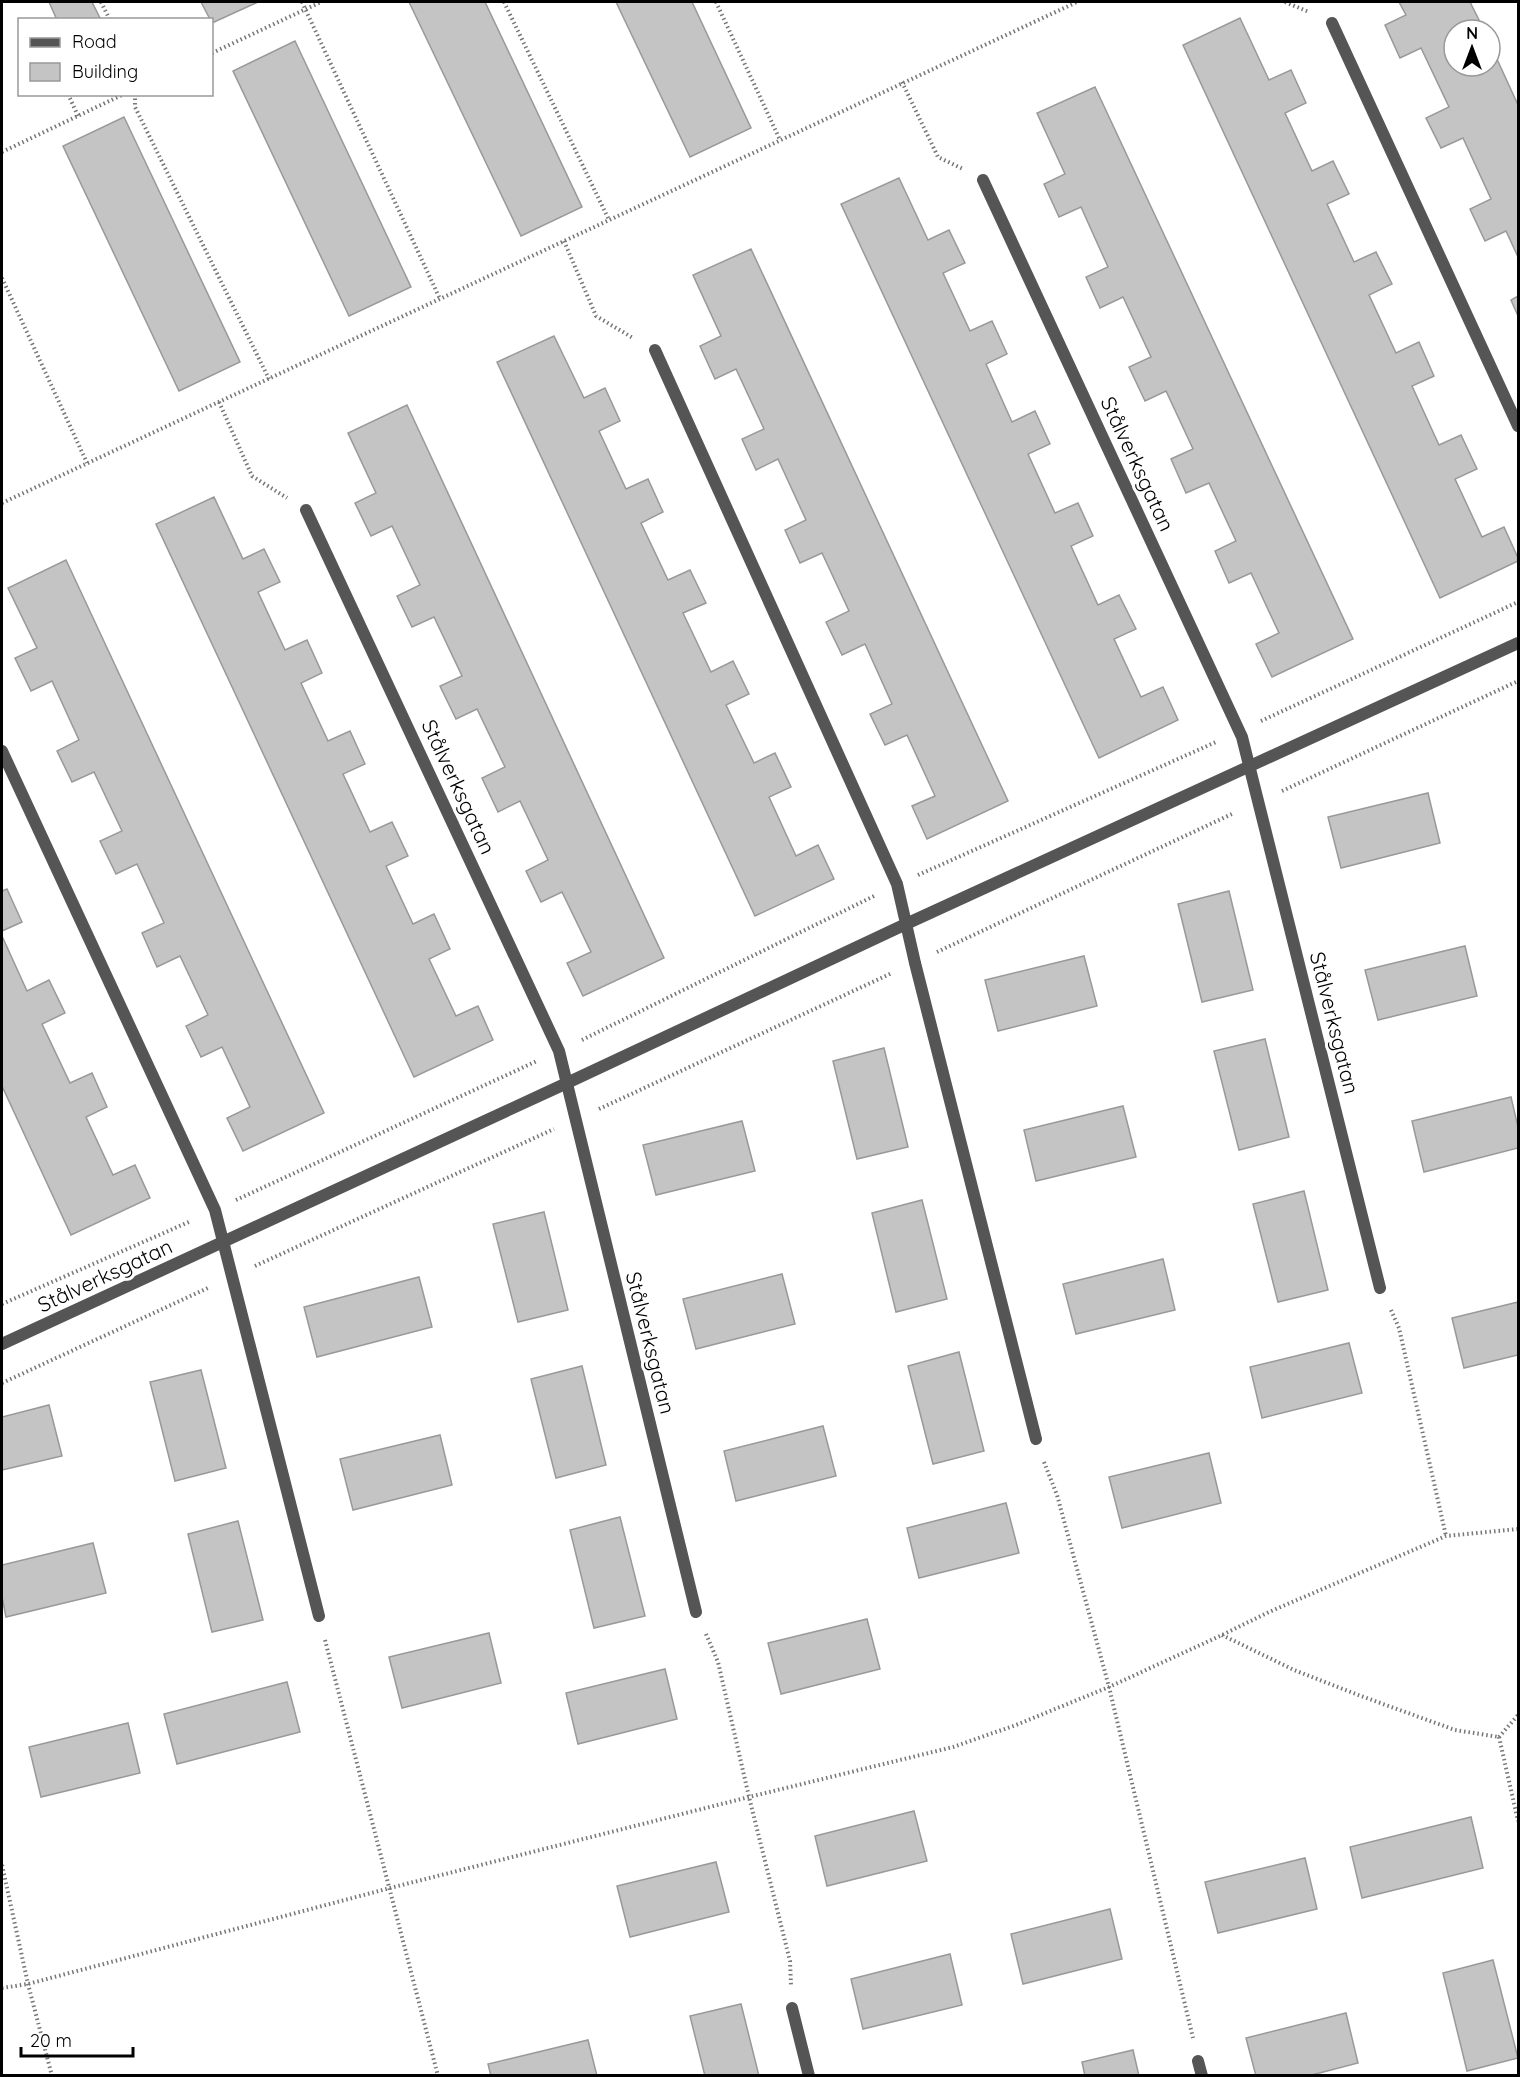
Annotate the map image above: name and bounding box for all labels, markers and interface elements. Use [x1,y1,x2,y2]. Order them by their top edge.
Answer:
legend [18,18,213,96]
north arrow [1442,18,1502,78]
text: N [1466,23,1478,43]
text: Road [72,30,117,53]
text: Building [72,60,138,83]
street label: Stålverksgatan [1095,392,1180,535]
street label: Stålverksgatan [416,715,501,858]
street label: Stålverksgatan [1305,949,1365,1097]
street label: Stålverksgatan [33,1233,176,1318]
street label: Stålverksgatan [621,1269,681,1417]
scale bar [21,2020,134,2058]
text: 20 m [30,2029,72,2052]

